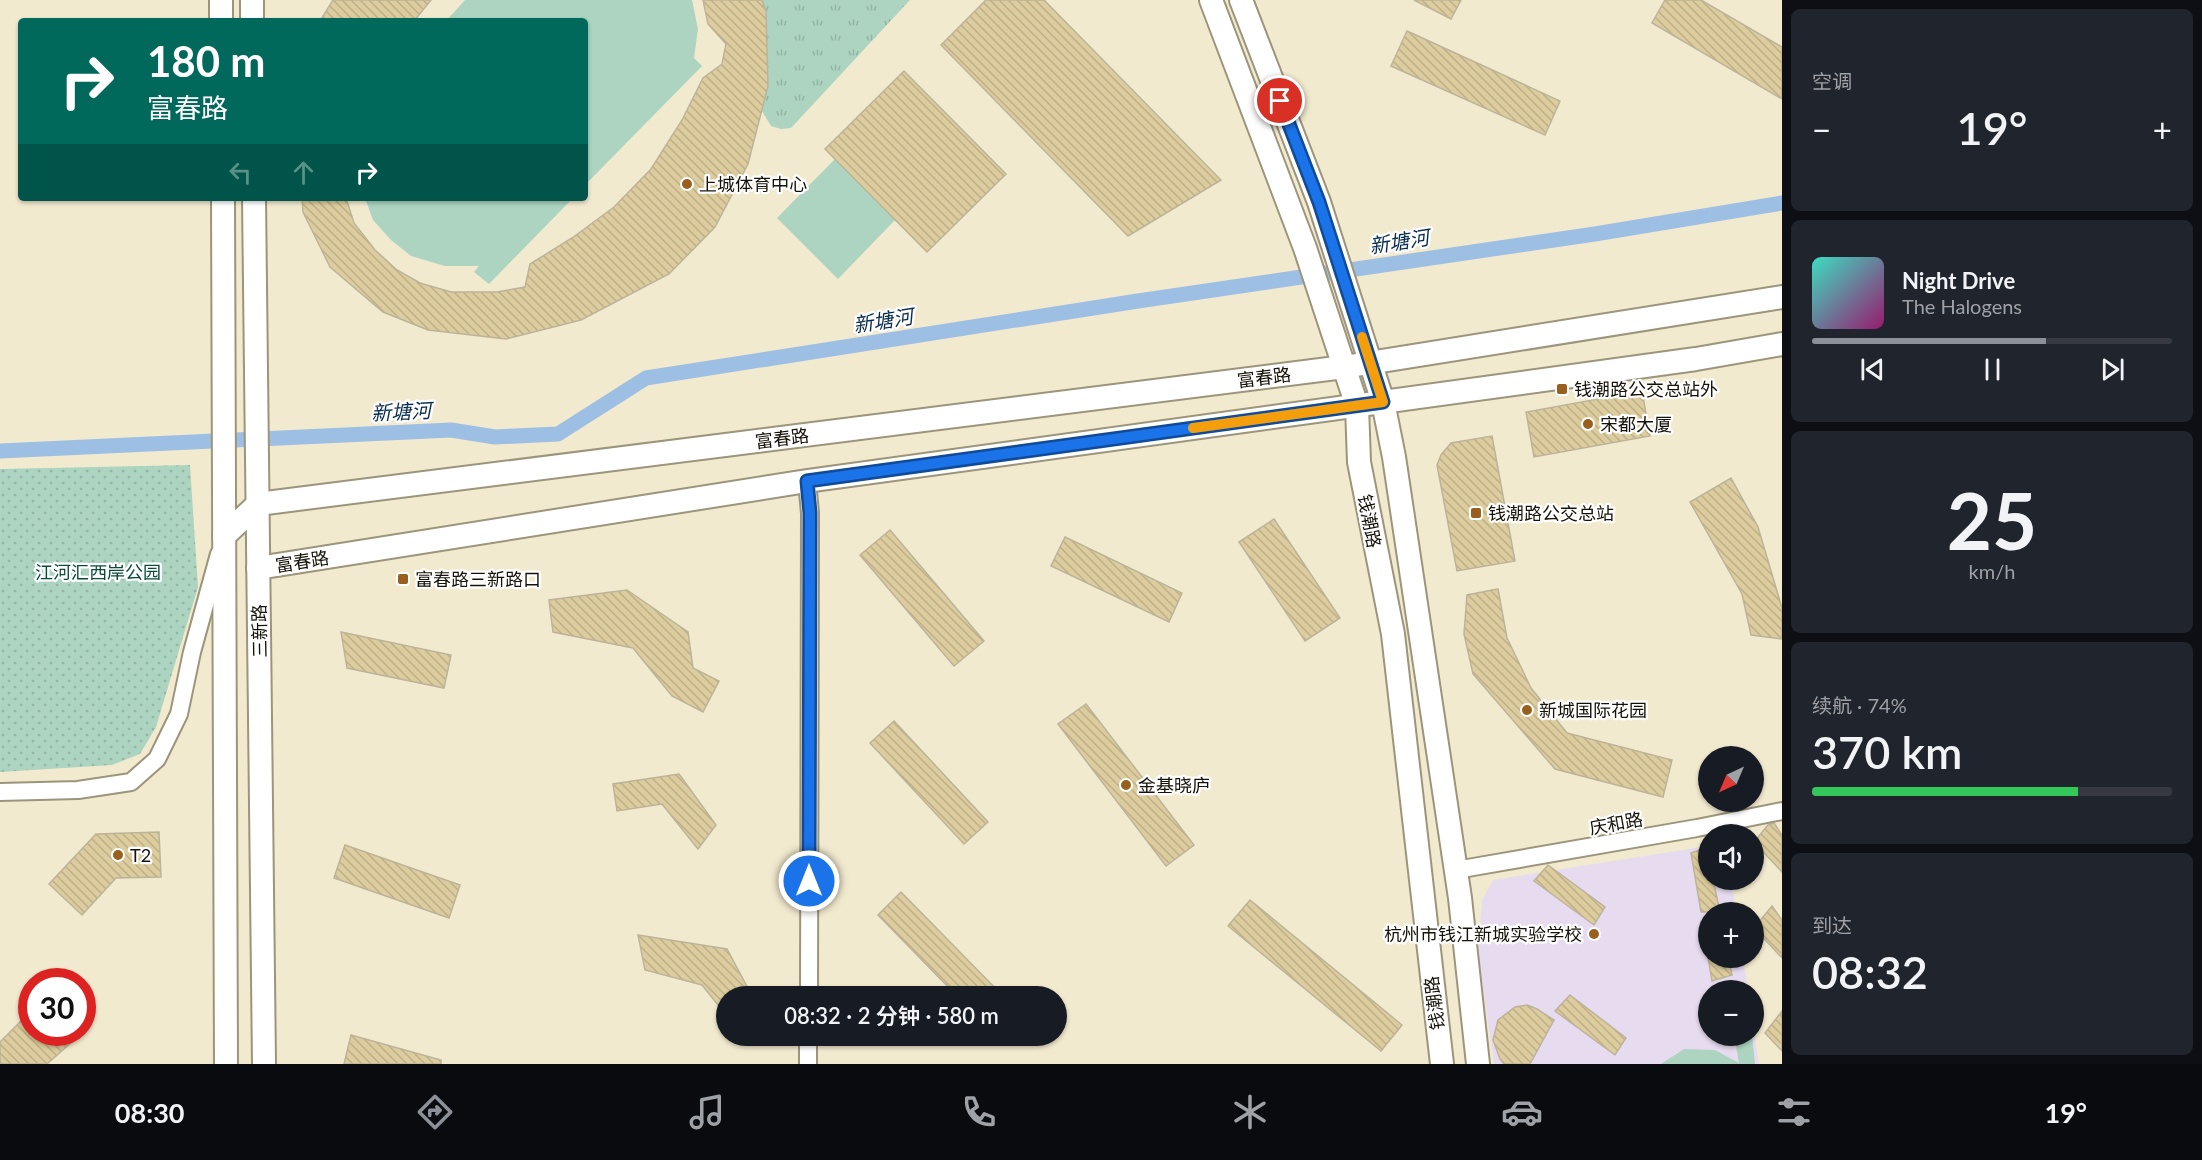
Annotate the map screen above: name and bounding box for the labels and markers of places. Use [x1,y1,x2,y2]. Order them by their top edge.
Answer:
pin [1254,75,1305,126]
place label: 上城体育中心 [699,173,807,195]
marker: 上城体育中心 [680,177,694,191]
place label: 钱潮路公交总站外 [1574,378,1718,400]
marker: 钱潮路公交总站外 [1555,382,1569,396]
place label: 宋都大厦 [1600,413,1672,435]
marker: 宋都大厦 [1581,417,1595,431]
place label: 钱潮路公交总站 [1488,502,1614,524]
marker: 钱潮路公交总站 [1469,506,1483,520]
place label: 富春路三新路口 [415,568,541,590]
marker: 富春路三新路口 [396,572,410,586]
place label: 新城国际花园 [1539,699,1647,721]
marker: 新城国际花园 [1520,703,1534,717]
place label: 金基晓庐 [1138,774,1210,796]
marker: 金基晓庐 [1119,778,1133,792]
place label: T2 [130,844,151,866]
marker: T2 [111,848,125,862]
place label: 杭州市钱江新城实验学校 [1384,923,1582,945]
marker: 杭州市钱江新城实验学校 [1587,927,1601,941]

